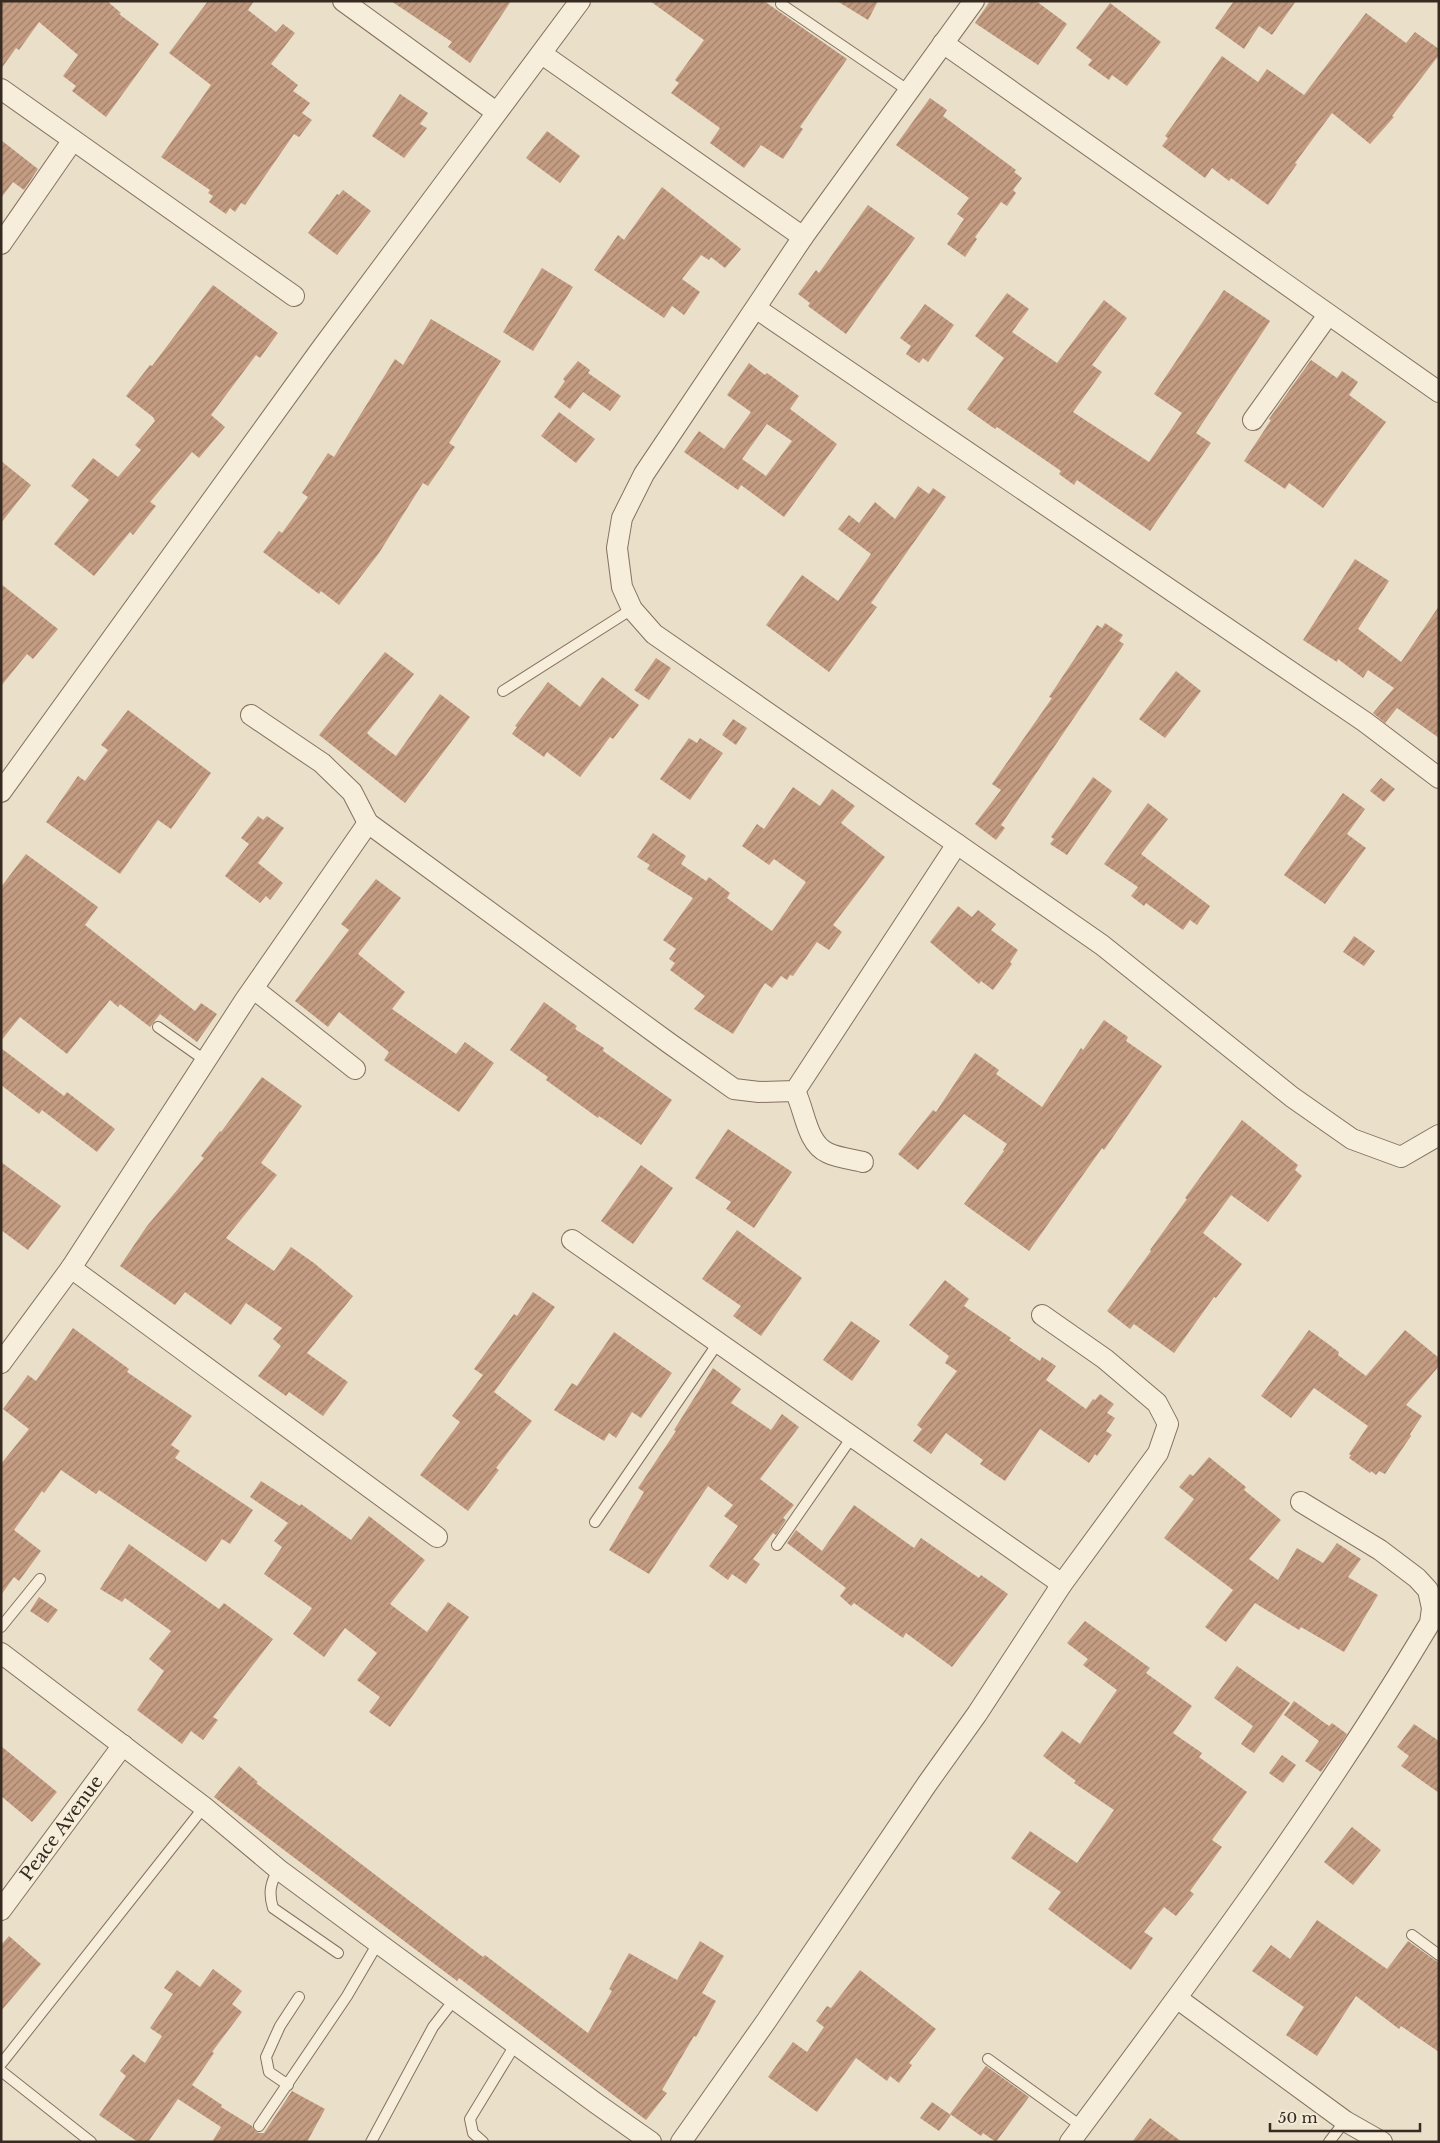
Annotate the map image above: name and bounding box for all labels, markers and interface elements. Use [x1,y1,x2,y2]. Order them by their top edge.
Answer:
street label: Peace Avenue [16,1771,108,1885]
scale bar [1270,2100,1420,2132]
text: 50 m [1278,2108,1318,2127]

